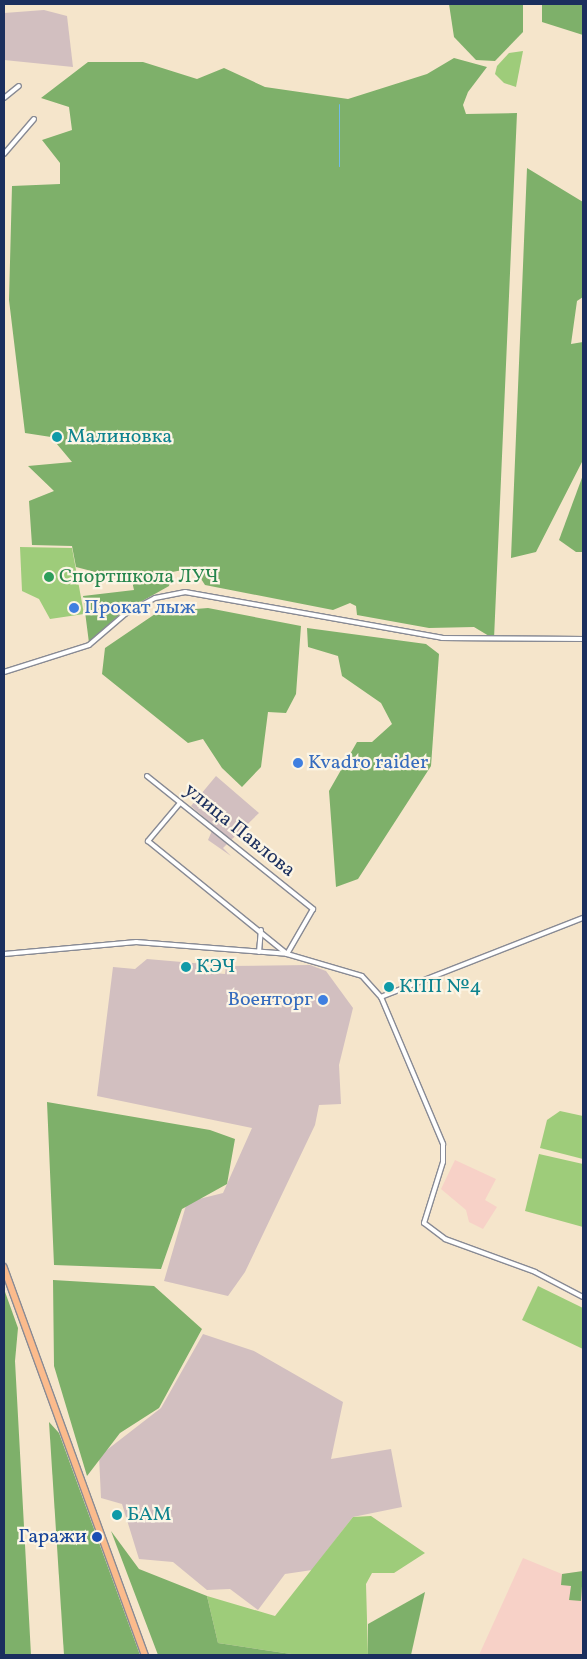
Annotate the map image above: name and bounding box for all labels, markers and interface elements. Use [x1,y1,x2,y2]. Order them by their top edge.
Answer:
place label: Малиновка [67,425,172,449]
marker: Малиновка [51,431,63,443]
place label: Спортшкола ЛУЧ [59,565,219,589]
marker: Спортшкола ЛУЧ [43,571,55,583]
place label: Прокат лыж [84,596,196,620]
marker: Прокат лыж [68,602,80,614]
place label: Kvadro raider [308,751,428,775]
marker: Kvadro raider [292,757,304,769]
street label: улица Павлова [178,779,300,883]
place label: КЭЧ [196,955,235,979]
marker: КЭЧ [180,961,192,973]
place label: КПП №4 [399,975,482,999]
marker: КПП №4 [383,981,395,993]
place label: Военторг [227,988,313,1012]
marker: Военторг [317,994,329,1006]
place label: БАМ [127,1503,171,1527]
marker: БАМ [111,1509,123,1521]
place label: Гаражи [18,1525,87,1549]
marker: Гаражи [91,1531,103,1543]

